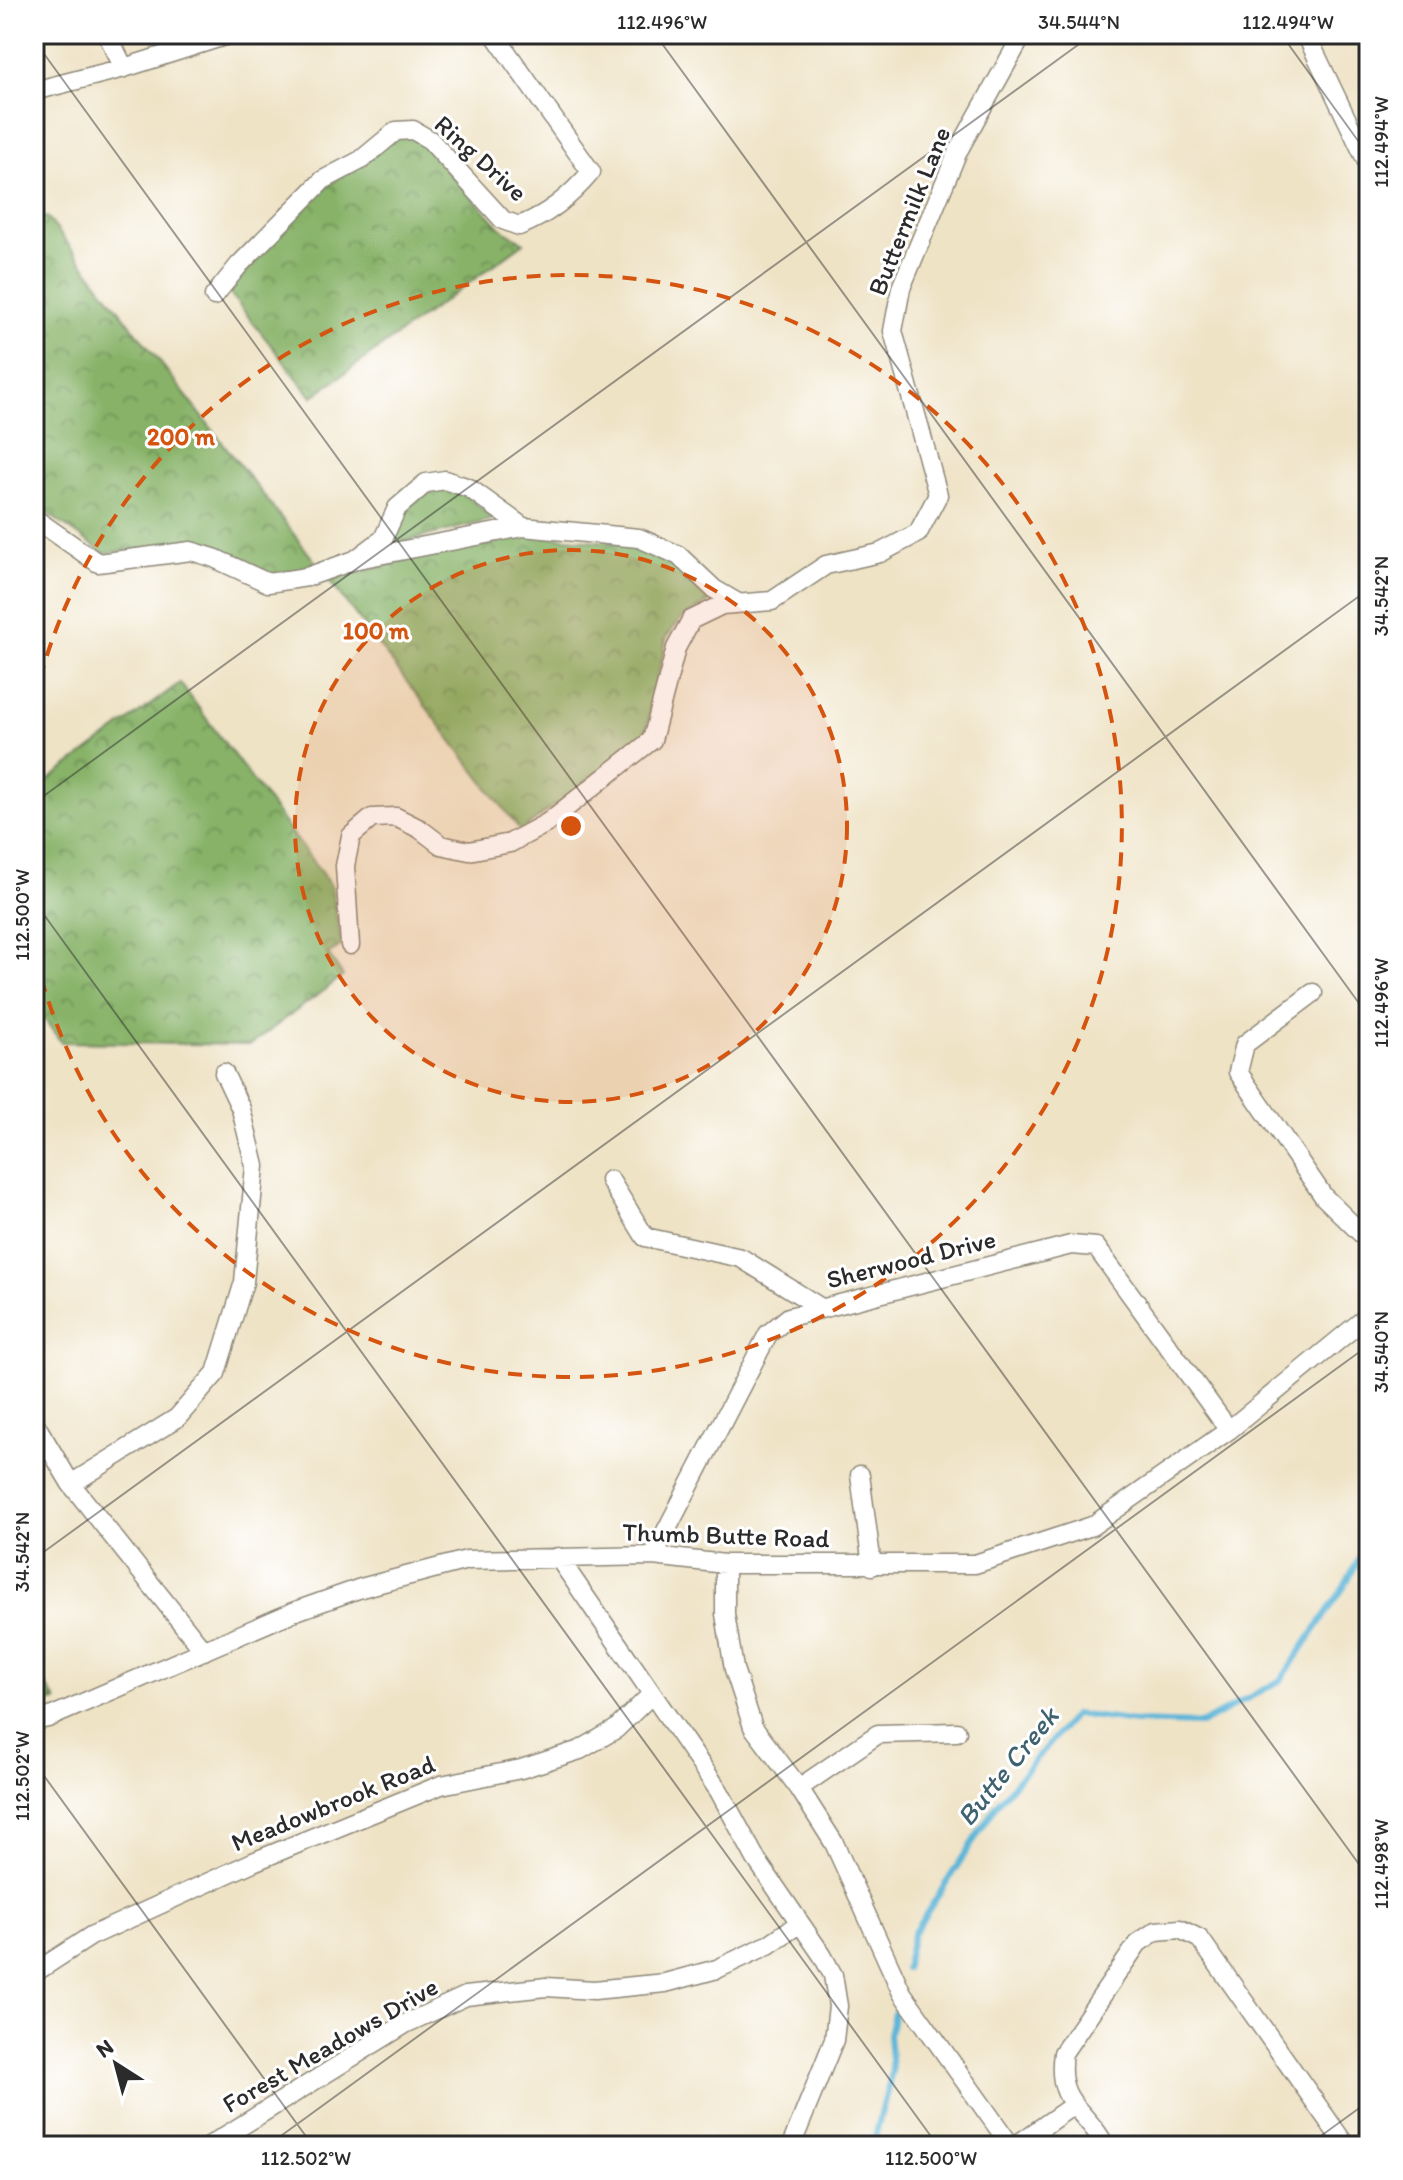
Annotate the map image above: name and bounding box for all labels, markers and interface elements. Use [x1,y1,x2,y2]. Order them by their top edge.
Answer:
text: 112.496°W [617,10,707,34]
text: 34.544°N [1038,10,1120,34]
text: 112.494°W [1242,10,1334,34]
text: 112.494°W [1369,96,1393,188]
street label: Ring Drive [428,108,534,208]
street label: Buttermilk Lane [861,122,957,300]
text: 200 m [147,422,216,451]
text: 34.542°N [1369,556,1393,636]
text: 100 m [343,616,410,645]
centre of rings [557,812,585,840]
text: 112.500°W [10,869,34,961]
text: 112.496°W [1369,958,1393,1048]
street label: Sherwood Drive [823,1223,999,1295]
text: 34.540°N [1369,1311,1393,1393]
text: 34.542°N [10,1512,34,1592]
street label: Thumb Butte Road [622,1515,831,1555]
water label: Butte Creek [949,1698,1066,1832]
text: 112.502°W [10,1731,34,1821]
street label: Meadowbrook Road [226,1748,440,1858]
text: 112.498°W [1369,1819,1393,1909]
street label: Forest Meadows Drive [217,1970,443,2120]
north arrow [76,2024,156,2104]
text: N [91,2033,118,2064]
text: 112.502°W [261,2146,351,2170]
text: 112.500°W [885,2146,977,2170]

